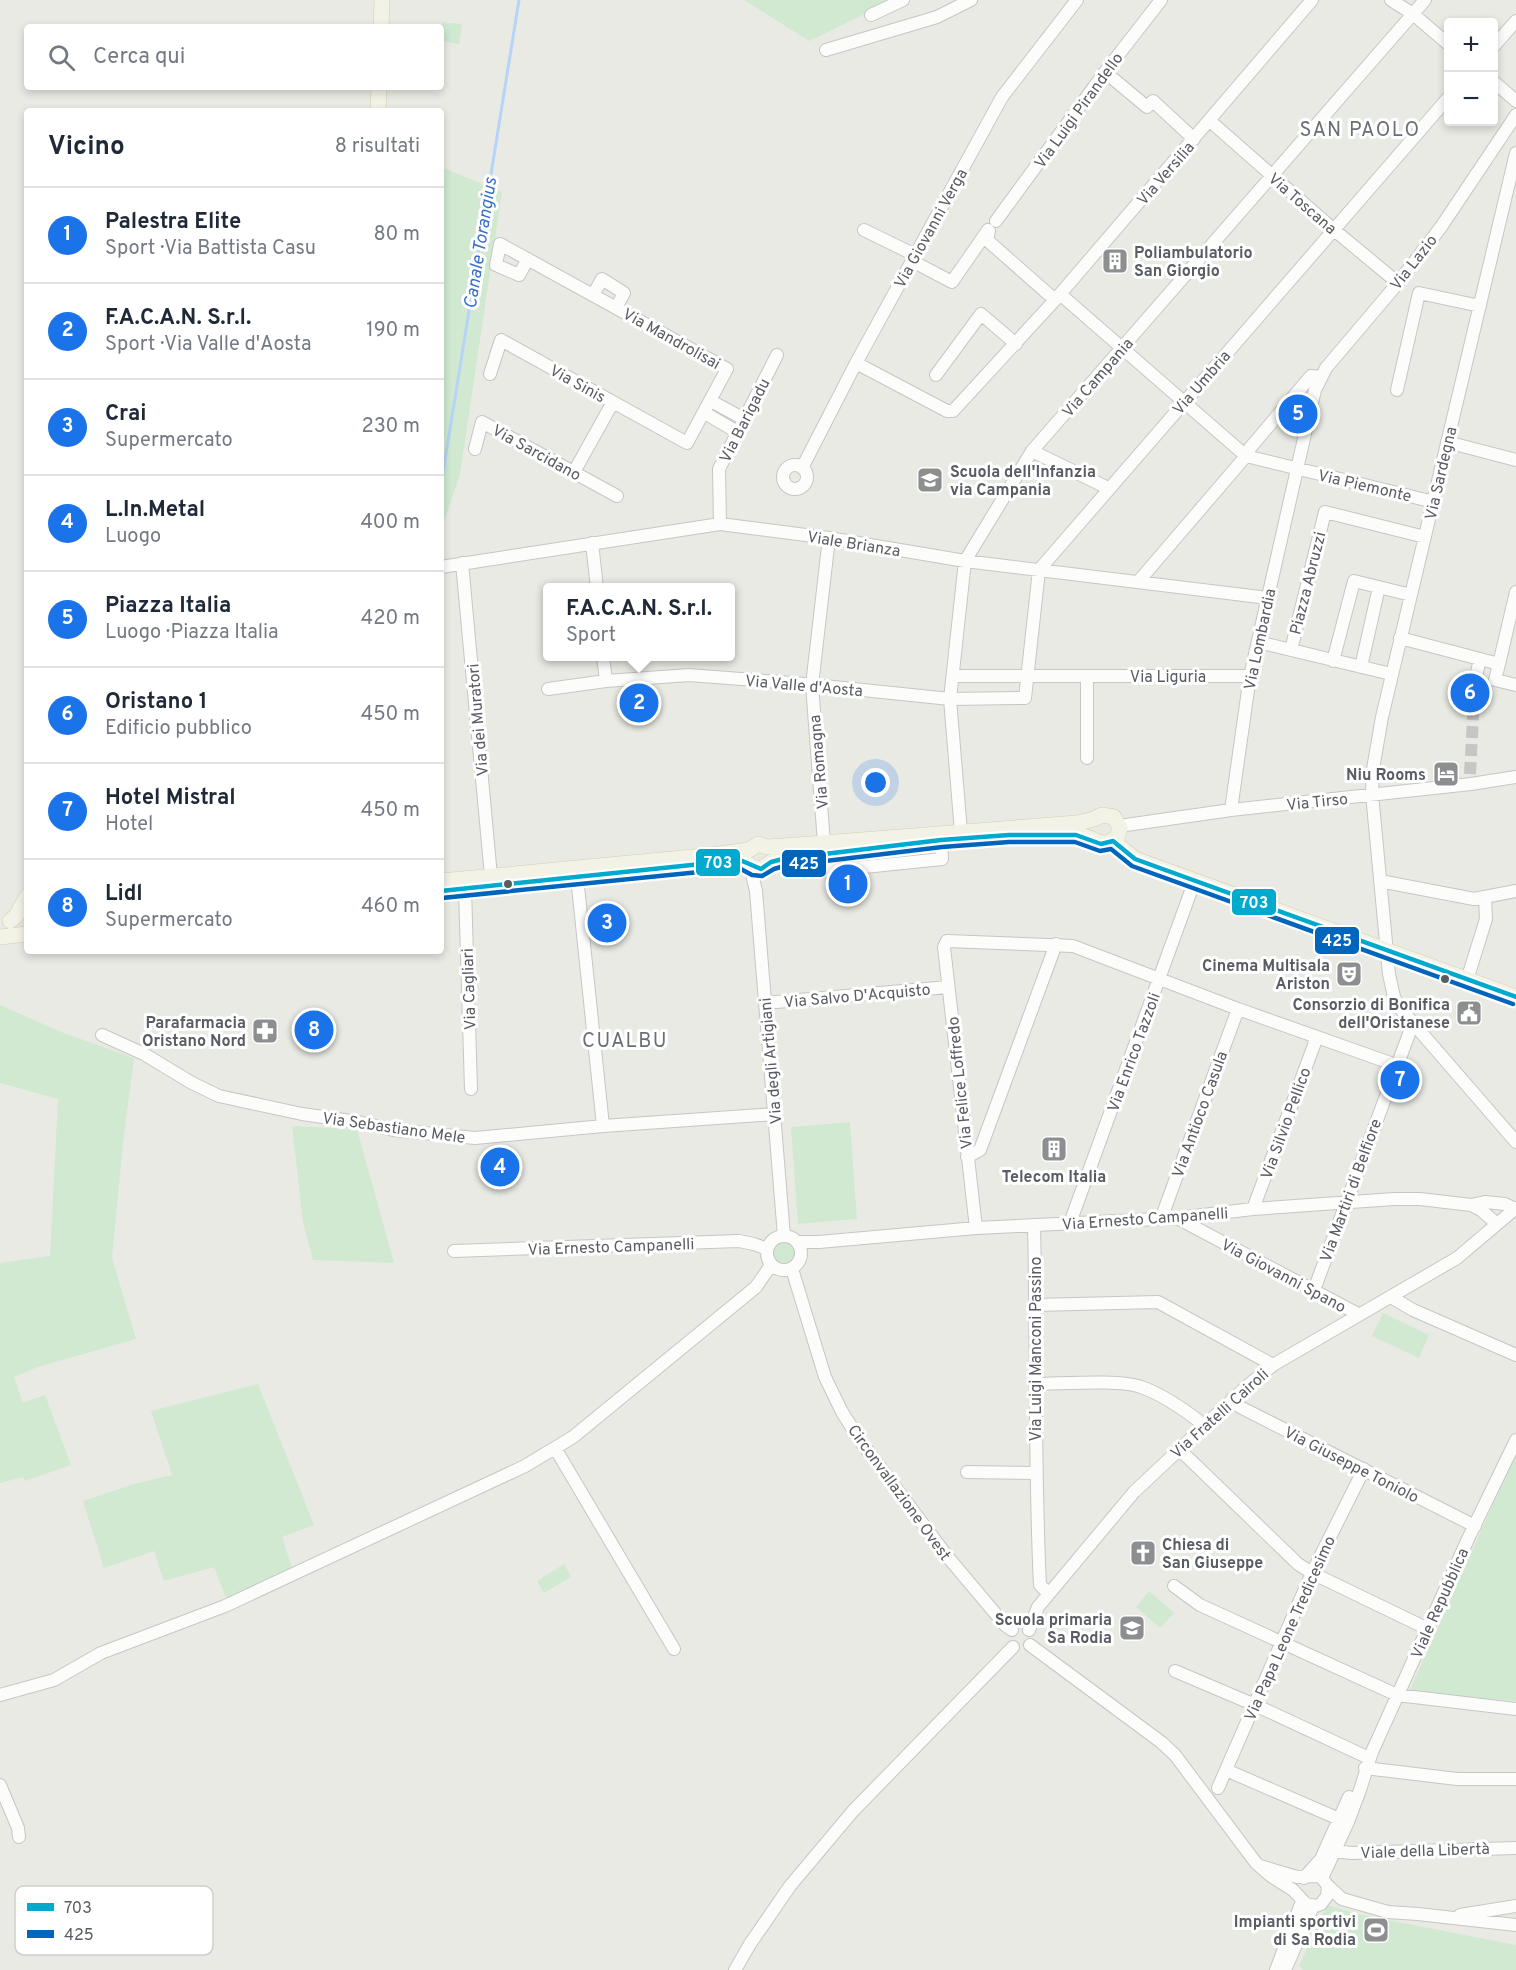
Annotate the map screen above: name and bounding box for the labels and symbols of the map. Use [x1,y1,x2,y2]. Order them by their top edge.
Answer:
street label: Via Luigi Pirandello [1031,49,1128,173]
district label: SAN PAOLO [1300,118,1421,144]
street label: Via Versilia [1133,138,1200,210]
street label: Via Giovanni Verga [891,166,973,292]
street label: Via Toscana [1263,169,1340,240]
water label: Canale Torangius [460,175,503,310]
street label: Via Lazio [1387,231,1443,295]
place label: Poliambulatorio San Giorgio [1134,244,1253,282]
building icon: Poliambulatorio San Giorgio [1100,246,1130,276]
street label: Via Mandrolisai [619,305,723,375]
street label: Via Campania [1059,334,1138,422]
street label: Via Umbria [1169,347,1236,420]
street label: Via Sinis [546,361,609,408]
street label: Via Barigadu [716,375,776,466]
pin: 5 [1278,392,1318,436]
street label: Via Sarcidano [488,421,584,486]
street label: Via Sardegna [1421,425,1462,522]
place label: Scuola dell'Infanzia via Campania [950,463,1096,501]
school or university icon: Scuola dell'Infanzia via Campania [915,465,945,495]
street label: Via Piemonte [1316,466,1413,507]
street label: Viale Brianza [806,528,902,562]
street label: Piazza Abruzzi [1286,530,1331,637]
street label: Via Lombardia [1240,587,1281,692]
street label: Via dei Muratori [464,663,494,777]
street label: Via Liguria [1130,668,1206,688]
pin: 6 [1450,670,1490,716]
street label: Via Valle d'Aosta [744,672,863,702]
pin: 2 [620,680,658,726]
street label: Via Romagna [806,714,834,810]
hotel icon: Niu Rooms [1431,759,1461,789]
place label: Niu Rooms [1346,766,1426,786]
your location [861,768,890,797]
street label: Via Tirso [1285,790,1349,816]
line badge: 703 [695,848,741,877]
line badge: 425 [781,849,827,878]
text: 703 [704,854,732,874]
text: 425 [789,855,819,875]
pin: 1 [828,862,868,906]
unlabelled marker [502,878,514,890]
line badge: 703 [1231,888,1277,916]
text: 703 [1240,894,1268,914]
pin: 3 [588,900,626,946]
line badge: 425 [1314,926,1360,955]
text: 425 [1322,932,1352,952]
street label: Via Cagliari [459,948,481,1030]
place label: Cinema Multisala Ariston [1202,957,1330,995]
theatre icon: Cinema Multisala Ariston [1334,959,1364,989]
unlabelled marker [1439,973,1451,985]
street label: Via Salvo D'Acquisto [783,981,931,1013]
street label: Via Enrico Tazzoli [1104,990,1166,1115]
place label: Consorzio di Bonifica dell'Oristanese [1292,996,1450,1034]
street label: Via degli Artigiani [757,997,787,1125]
public building icon: Consorzio di Bonifica dell'Oristanese [1454,998,1484,1028]
pin: 8 [294,1008,334,1052]
place label: Parafarmacia Oristano Nord [142,1014,246,1052]
pharmacy icon: Parafarmacia Oristano Nord [250,1016,280,1046]
street label: Via Felice Loffredo [944,1016,978,1150]
district label: CUALBU [582,1029,668,1055]
street label: Via Antioco Casula [1169,1049,1233,1181]
pin: 7 [1380,1058,1420,1102]
street label: Via Silvio Pellico [1257,1065,1316,1182]
street label: Via Sebastiano Mele [321,1109,467,1149]
street label: Via Martiri di Belfiore [1317,1116,1387,1265]
building icon: Telecom Italia [1039,1134,1069,1164]
pin: 4 [480,1144,520,1190]
place label: Telecom Italia [1002,1168,1106,1188]
street label: Via Ernesto Campanelli [1061,1204,1229,1236]
street label: Via Ernesto Campanelli [527,1235,695,1261]
street label: Via Giovanni Spano [1217,1235,1349,1318]
street label: Via Luigi Manconi Passino [1027,1256,1047,1442]
street label: Via Fratelli Cairoli [1167,1365,1274,1464]
street label: Circonvallazione Ovest [842,1421,954,1565]
street label: Via Giuseppe Toniolo [1280,1423,1422,1508]
street label: Via Papa Leone Tredicesimo [1241,1533,1341,1725]
place label: Chiesa di San Giuseppe [1162,1536,1263,1574]
church icon: Chiesa di San Giuseppe [1128,1538,1158,1568]
street label: Viale Repubblica [1407,1545,1474,1662]
place label: Scuola primaria Sa Rodia [995,1611,1112,1649]
school or university icon: Scuola primaria Sa Rodia [1117,1613,1147,1643]
street label: Viale della Libertà [1360,1840,1490,1864]
legend [15,1886,213,1955]
text: 703 [64,1899,92,1919]
place label: Impianti sportivi di Sa Rodia [1234,1913,1356,1951]
sports icon: Impianti sportivi di Sa Rodia [1361,1915,1391,1945]
text: 425 [64,1926,94,1946]

